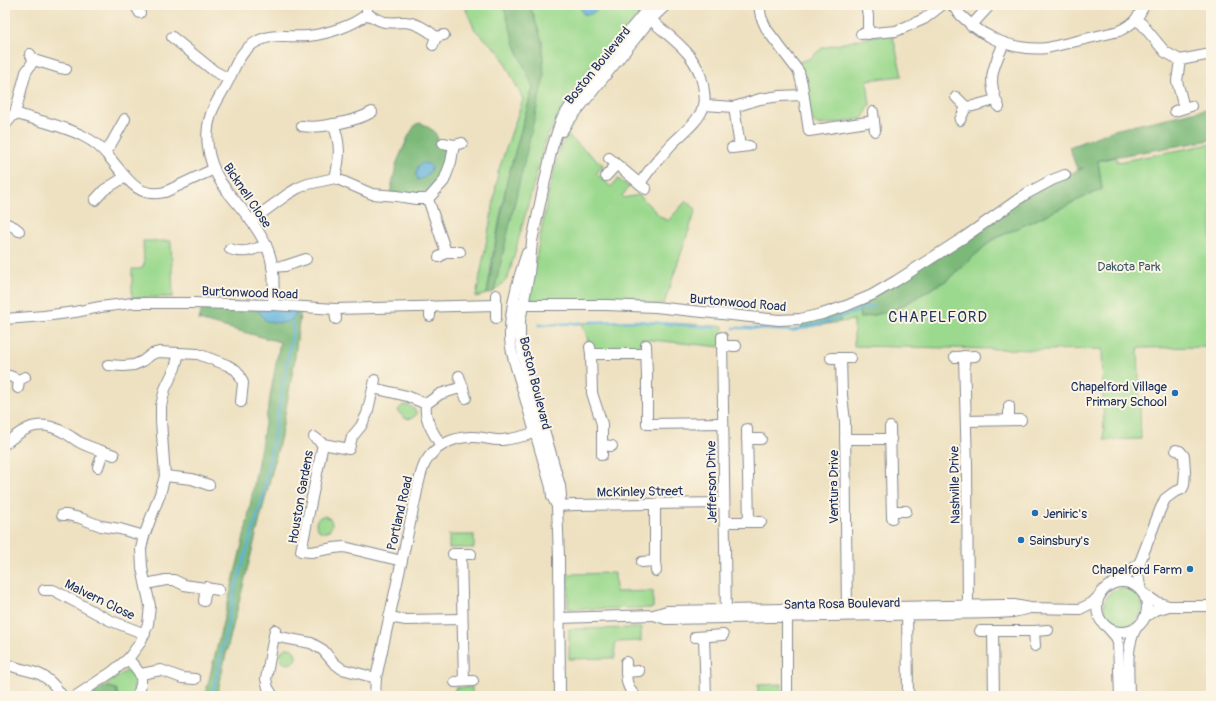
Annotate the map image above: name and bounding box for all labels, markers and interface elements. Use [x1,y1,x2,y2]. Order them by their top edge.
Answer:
street label: Boston Boulevard [562,24,634,108]
street label: Bicknell Close [220,160,275,232]
park label: Dakota Park [1097,259,1161,275]
street label: Burtonwood Road [201,283,299,303]
street label: Burtonwood Road [689,291,787,315]
district label: CHAPELFORD [888,308,988,327]
street label: Boston Boulevard [516,335,554,431]
place label: Chapelford Village Primary School [1071,379,1168,410]
marker: Chapelford Village Primary School [1170,388,1180,398]
street label: Jefferson Drive [703,440,721,524]
street label: Nashville Drive [946,445,964,524]
street label: Houston Gardens [285,449,317,545]
street label: Ventura Drive [826,449,842,524]
street label: Portland Road [384,474,416,552]
street label: McKinley Street [597,483,684,501]
place label: Jeniric's [1043,506,1087,522]
marker: Jeniric's [1030,508,1040,518]
place label: Sainsbury's [1029,533,1089,549]
marker: Sainsbury's [1016,535,1026,545]
place label: Chapelford Farm [1092,562,1182,578]
marker: Chapelford Farm [1185,564,1195,574]
street label: Malvern Close [62,576,138,624]
street label: Santa Rosa Boulevard [783,595,901,613]

